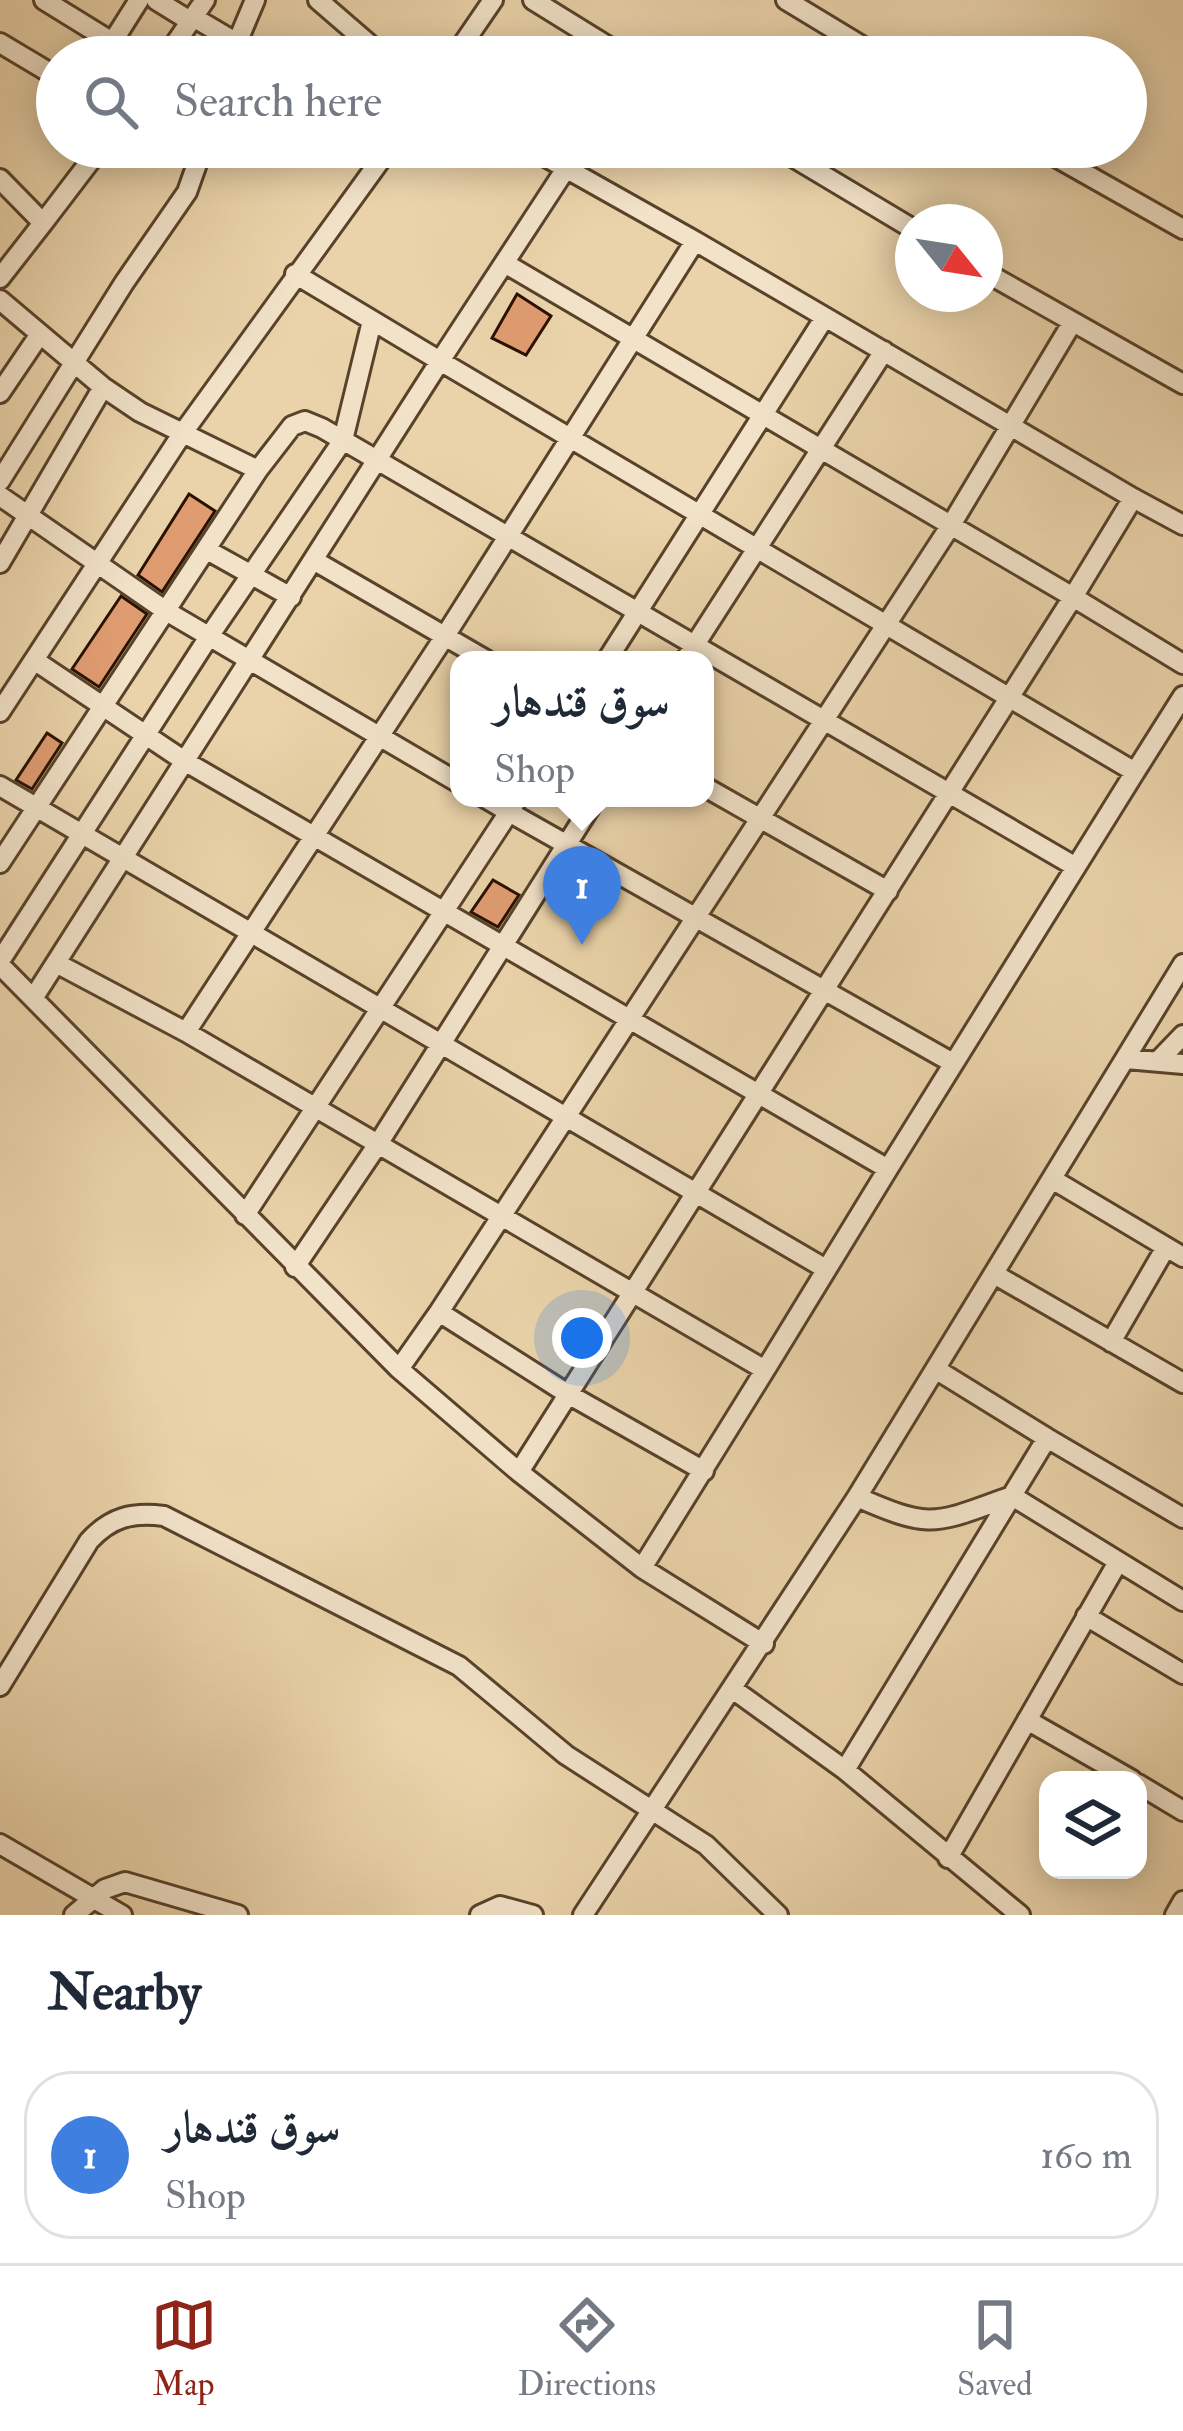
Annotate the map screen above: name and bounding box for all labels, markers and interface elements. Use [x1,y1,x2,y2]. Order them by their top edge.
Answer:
search box [36,36,1147,168]
icon: search [78,69,144,135]
text: Search here [174,74,382,130]
north arrow [895,204,1003,312]
popup [450,651,714,807]
text: سوق قندهار [494,674,670,730]
text: Shop [494,745,575,794]
pin: 1 [543,846,621,945]
your location [552,1308,612,1368]
map controls [1039,1771,1147,1879]
button: layers [1039,1771,1147,1879]
text: Nearby [48,1961,201,2025]
text: سوق قندهار [165,2100,341,2156]
text: 1 [83,2131,97,2180]
text: 160 m [1040,2131,1132,2180]
text: Shop [165,2171,246,2220]
tab: Map [151,2292,217,2405]
tab: Directions [518,2292,656,2405]
tab: Saved [957,2292,1032,2405]

